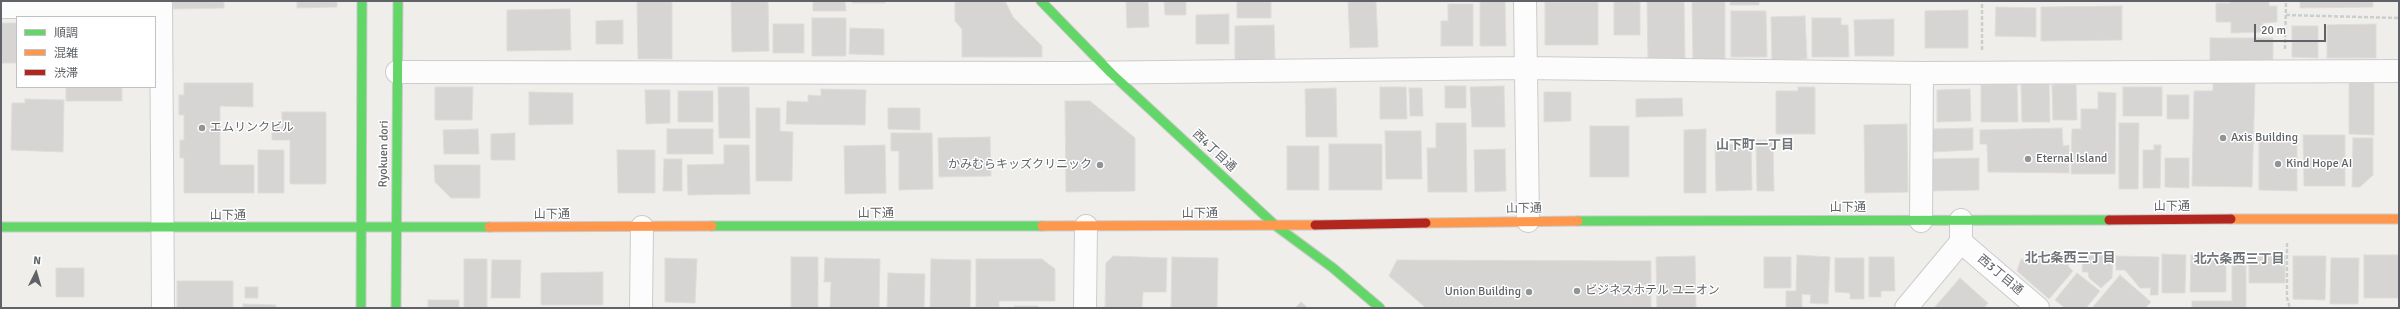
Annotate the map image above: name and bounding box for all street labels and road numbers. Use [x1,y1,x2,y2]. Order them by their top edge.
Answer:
street label: Ryokuen dori [376,120,392,188]
street label: 西4丁目通 [1189,127,1239,175]
street label: 山下通 [2154,200,2190,214]
street label: 山下通 [1506,201,1542,217]
street label: 山下通 [1830,201,1866,215]
street label: 山下通 [858,207,894,221]
street label: 山下通 [1182,207,1218,221]
street label: 山下通 [534,208,570,222]
street label: 山下通 [210,209,246,223]
street label: 西3丁目通 [1975,252,2025,298]

